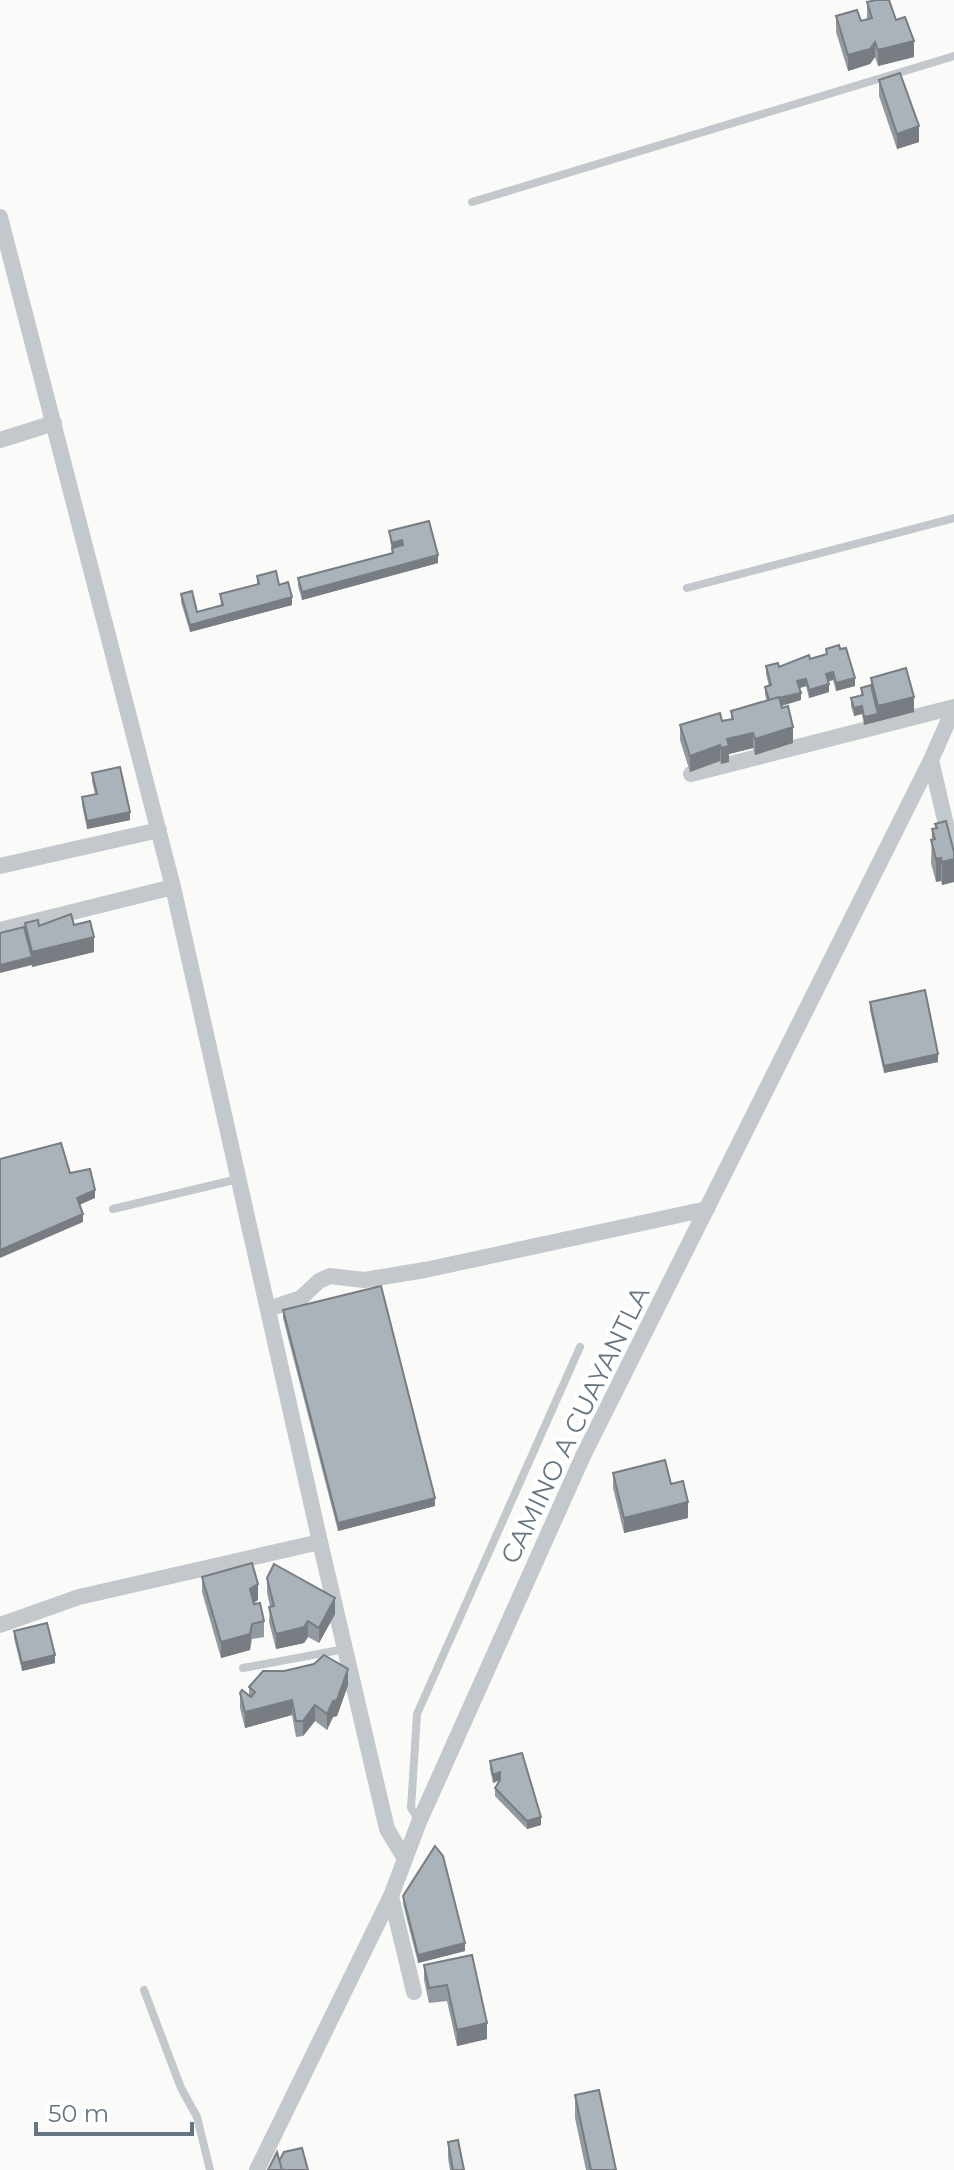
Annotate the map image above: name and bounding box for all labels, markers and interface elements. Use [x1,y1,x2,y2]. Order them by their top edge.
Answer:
street label: CAMINO A CUAYANTLA [494,1281,656,1569]
scale bar [36,2086,192,2136]
text: 50 m [48,2099,109,2128]

